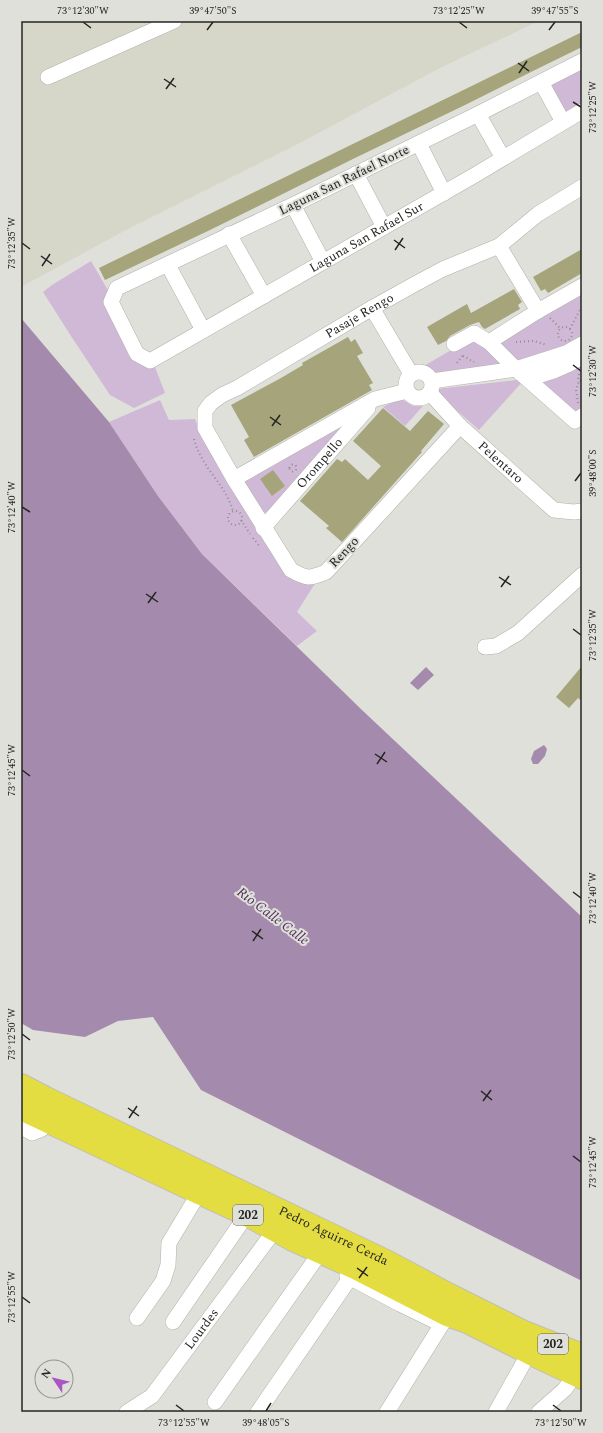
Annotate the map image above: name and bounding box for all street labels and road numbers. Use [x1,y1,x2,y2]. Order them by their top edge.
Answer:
street label: Laguna San Rafael Norte [275,140,413,220]
street label: Laguna San Rafael Sur [306,196,427,278]
street label: Pasaje Rengo [321,288,397,344]
street label: Orompello [292,433,348,493]
street label: Pelentaro [473,436,528,488]
street label: Rengo [324,532,364,572]
street label: Pedro Aguirre Cerda [275,1201,392,1271]
road number: 202 [233,1205,263,1225]
street label: Lourdes [180,1304,224,1354]
road number: 202 [538,1334,568,1354]

